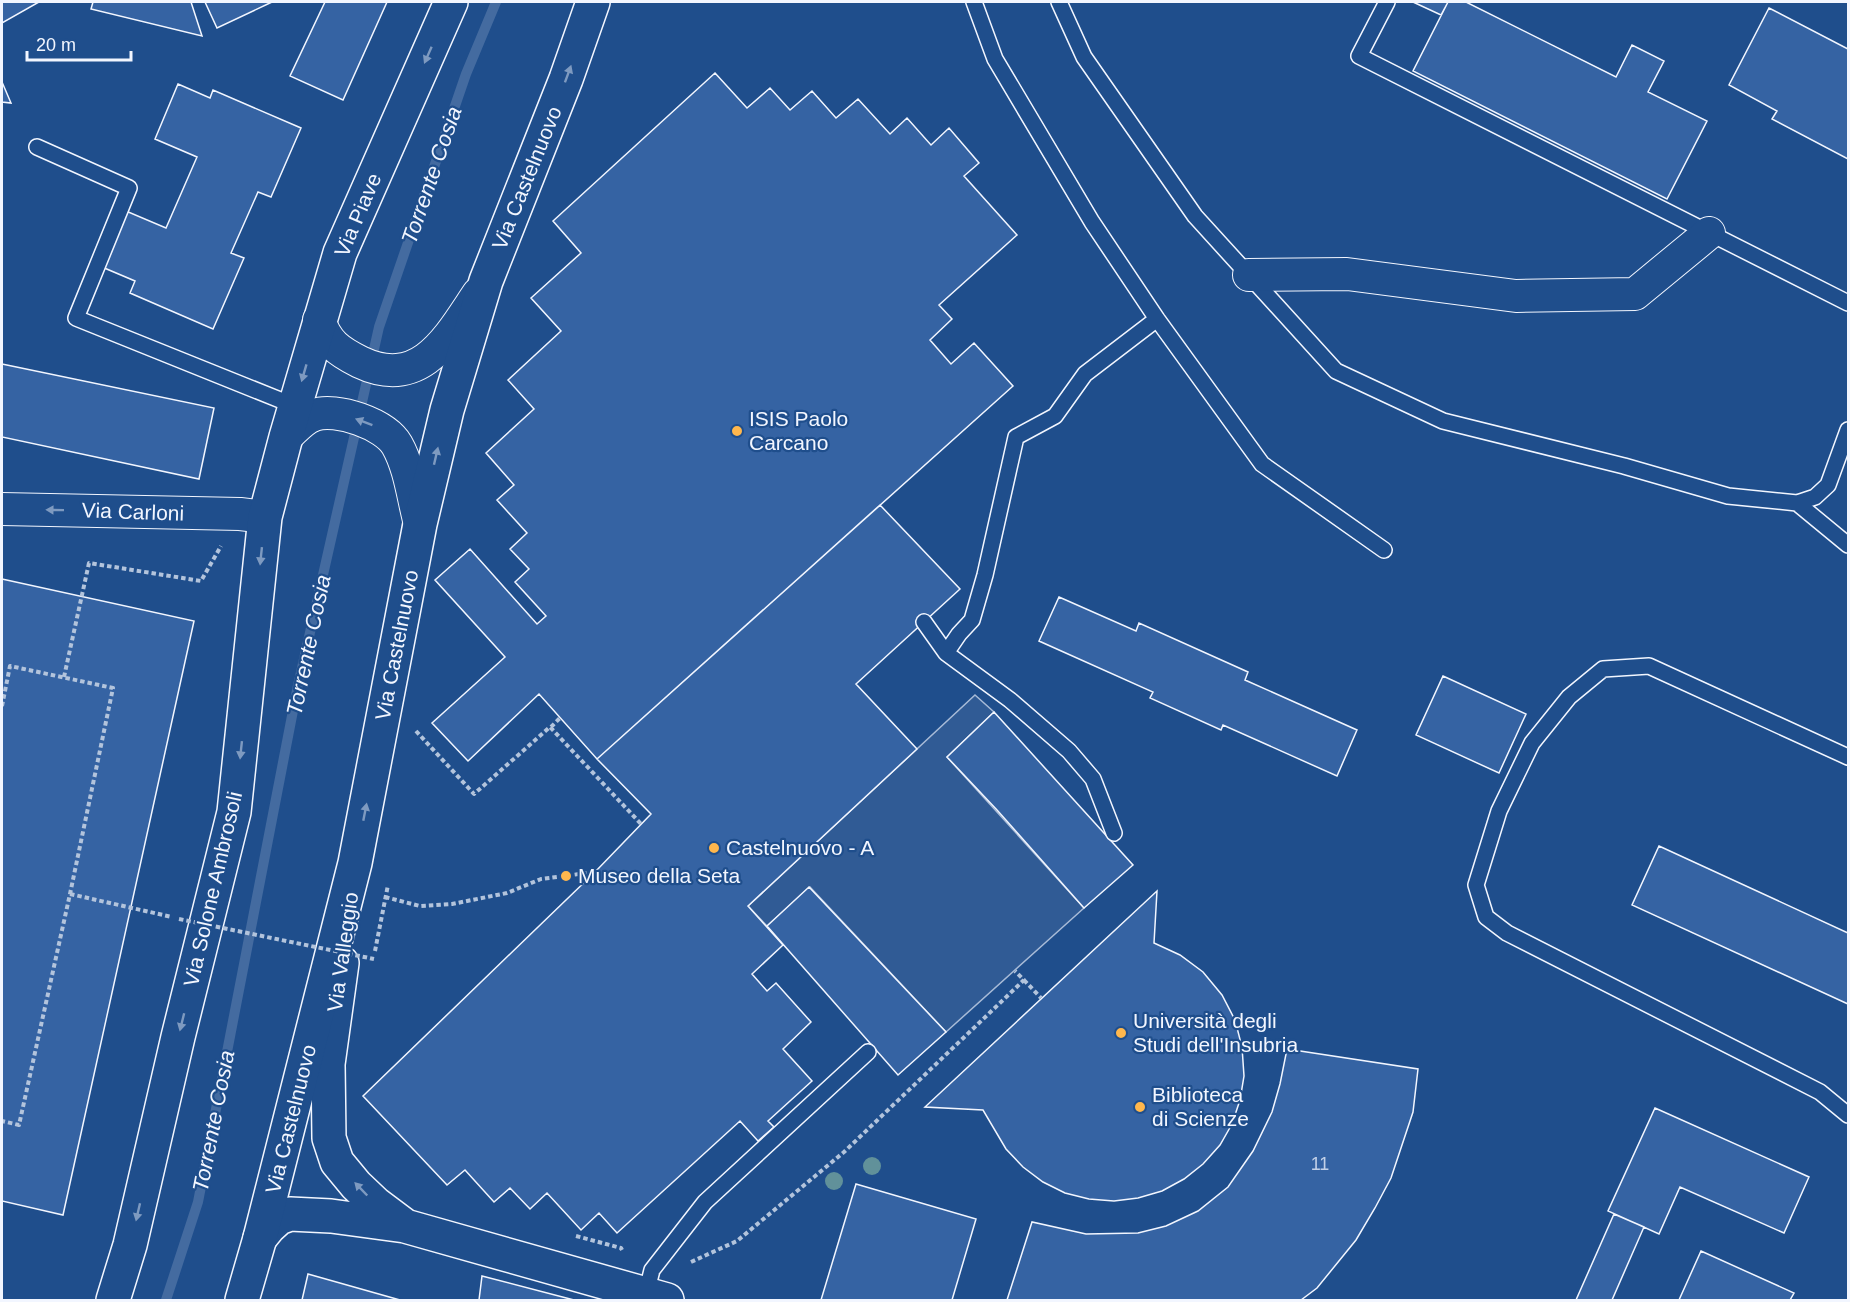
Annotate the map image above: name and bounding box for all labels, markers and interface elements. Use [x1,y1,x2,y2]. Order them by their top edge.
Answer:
scale bar [27,24,130,62]
text: 20 m [36,35,76,55]
one-way arrow [422,46,432,64]
one-way arrow [563,65,573,83]
water label: Torrente Cosia [396,103,467,247]
street label: Via Castelnuovo [487,103,566,253]
street label: Via Piave [330,170,385,260]
one-way arrow [299,364,309,382]
place label: ISIS Paolo Carcano [749,407,848,454]
one-way arrow [355,417,373,426]
marker: ISIS Paolo Carcano [730,424,744,438]
one-way arrow [431,447,441,466]
street label: Via Carloni [81,498,185,525]
one-way arrow [46,505,65,514]
one-way arrow [256,546,266,565]
street label: Via Castelnuovo [371,568,422,722]
water label: Torrente Cosia [281,572,336,718]
one-way arrow [236,740,246,759]
street label: Via Solone Ambrosoli [179,789,246,989]
one-way arrow [361,803,370,822]
place label: Castelnuovo - A [726,836,874,859]
marker: Castelnuovo - A [707,841,721,855]
place label: Museo della Seta [578,864,741,887]
marker: Museo della Seta [559,869,573,883]
street label: Via Valleggio [323,891,362,1013]
place label: Università degli Studi dell'Insubria [1133,1009,1298,1056]
one-way arrow [177,1013,187,1031]
marker: Università degli Studi dell'Insubria [1114,1026,1128,1040]
street label: Via Castelnuovo [261,1042,320,1196]
water label: Torrente Cosia [188,1048,239,1194]
place label: Biblioteca di Scienze [1152,1083,1249,1130]
marker: Biblioteca di Scienze [1133,1100,1147,1114]
house number: 11 [1311,1154,1329,1174]
one-way arrow [354,1182,368,1196]
one-way arrow [133,1203,142,1222]

